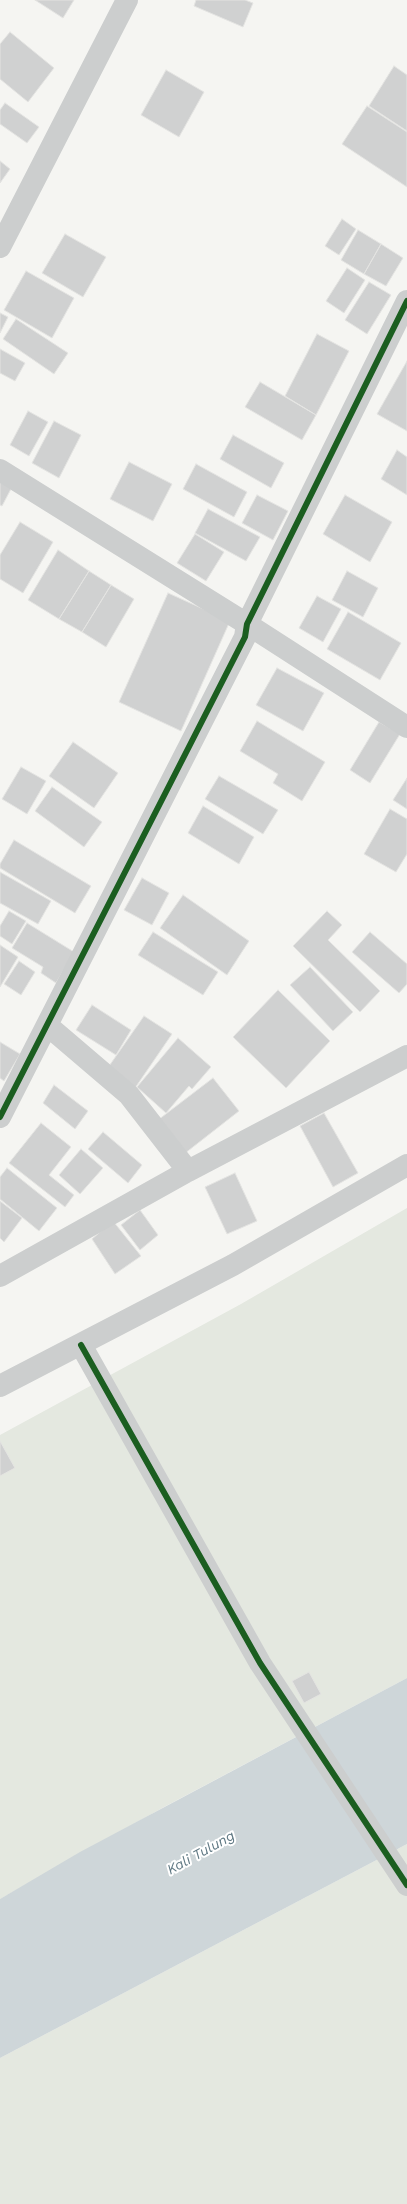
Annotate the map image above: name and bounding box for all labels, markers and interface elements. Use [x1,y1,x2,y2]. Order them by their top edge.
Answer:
water label: Kali Tulung [164,1828,238,1878]

